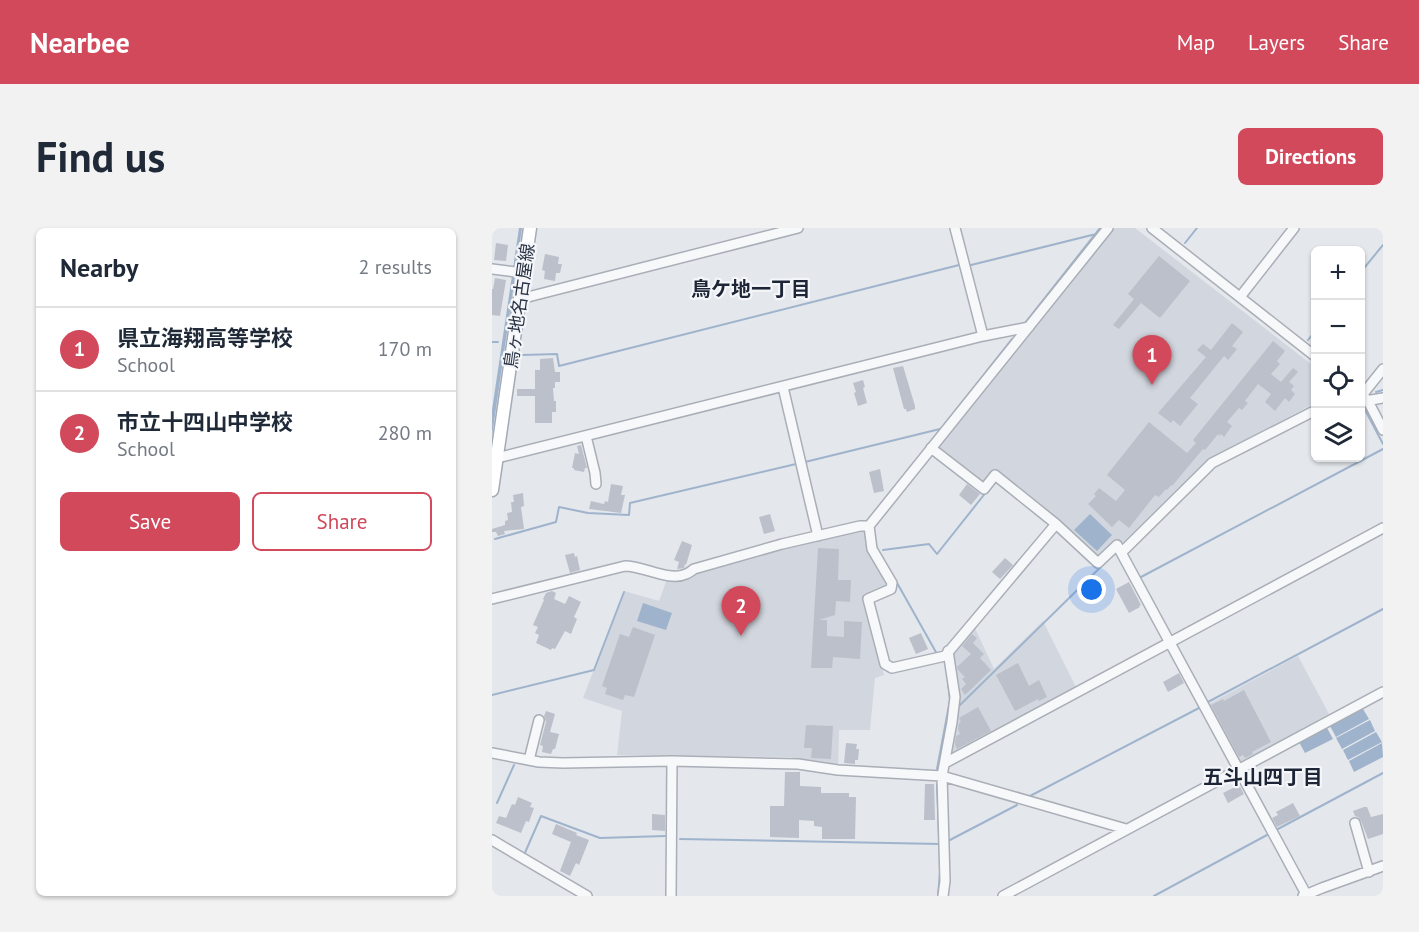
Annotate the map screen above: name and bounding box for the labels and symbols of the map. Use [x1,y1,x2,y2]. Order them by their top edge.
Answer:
street label: 鳥ヶ地名古屋線 [499,242,539,370]
district label: 鳥ケ地一丁目 [691,276,811,302]
pin: 1 [1132,336,1172,385]
your location [1077,575,1106,604]
pin: 2 [722,586,760,636]
district label: 五斗山四丁目 [1203,764,1323,790]

